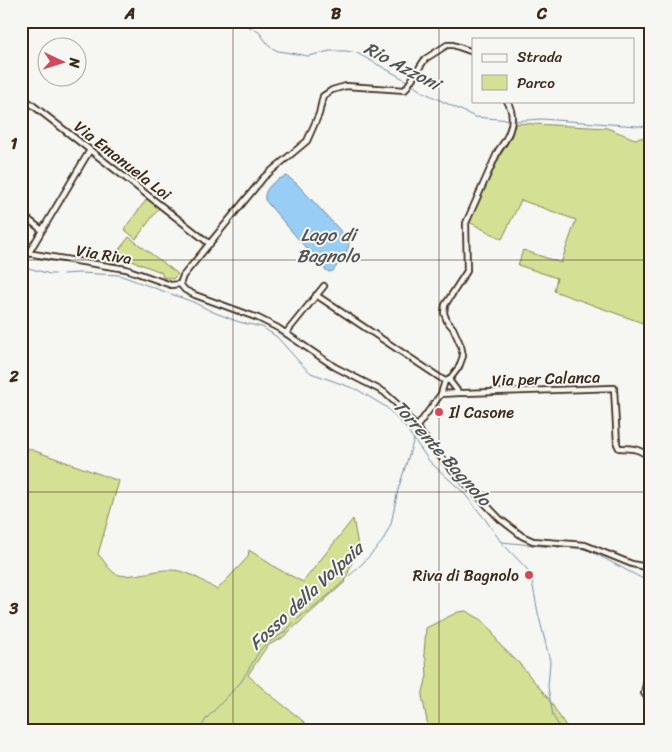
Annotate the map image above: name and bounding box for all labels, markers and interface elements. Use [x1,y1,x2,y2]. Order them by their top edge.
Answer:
text: A [124,0,135,28]
text: B [331,0,342,28]
text: C [536,0,548,28]
water label: Rio Azzoni [358,33,449,101]
north arrow [38,38,88,88]
legend [472,38,634,102]
text: Strada [517,44,563,70]
text: N [62,56,87,69]
text: Parco [517,70,555,96]
street label: Via Emanuela Loi [67,113,178,208]
text: 1 [11,129,18,158]
water label: Lago di Bagnolo [297,219,360,272]
street label: Via Riva [74,236,134,273]
text: 2 [8,362,19,391]
street label: Via per Calanca [491,362,601,395]
water label: Torrente Bagnolo [385,392,500,515]
place label: Il Casone [448,398,514,427]
marker: Il Casone [433,406,445,418]
water label: Fosso della Volpaia [241,533,372,658]
place label: Riva di Bagnolo [413,561,519,590]
marker: Riva di Bagnolo [523,569,535,581]
text: 3 [9,594,19,623]

